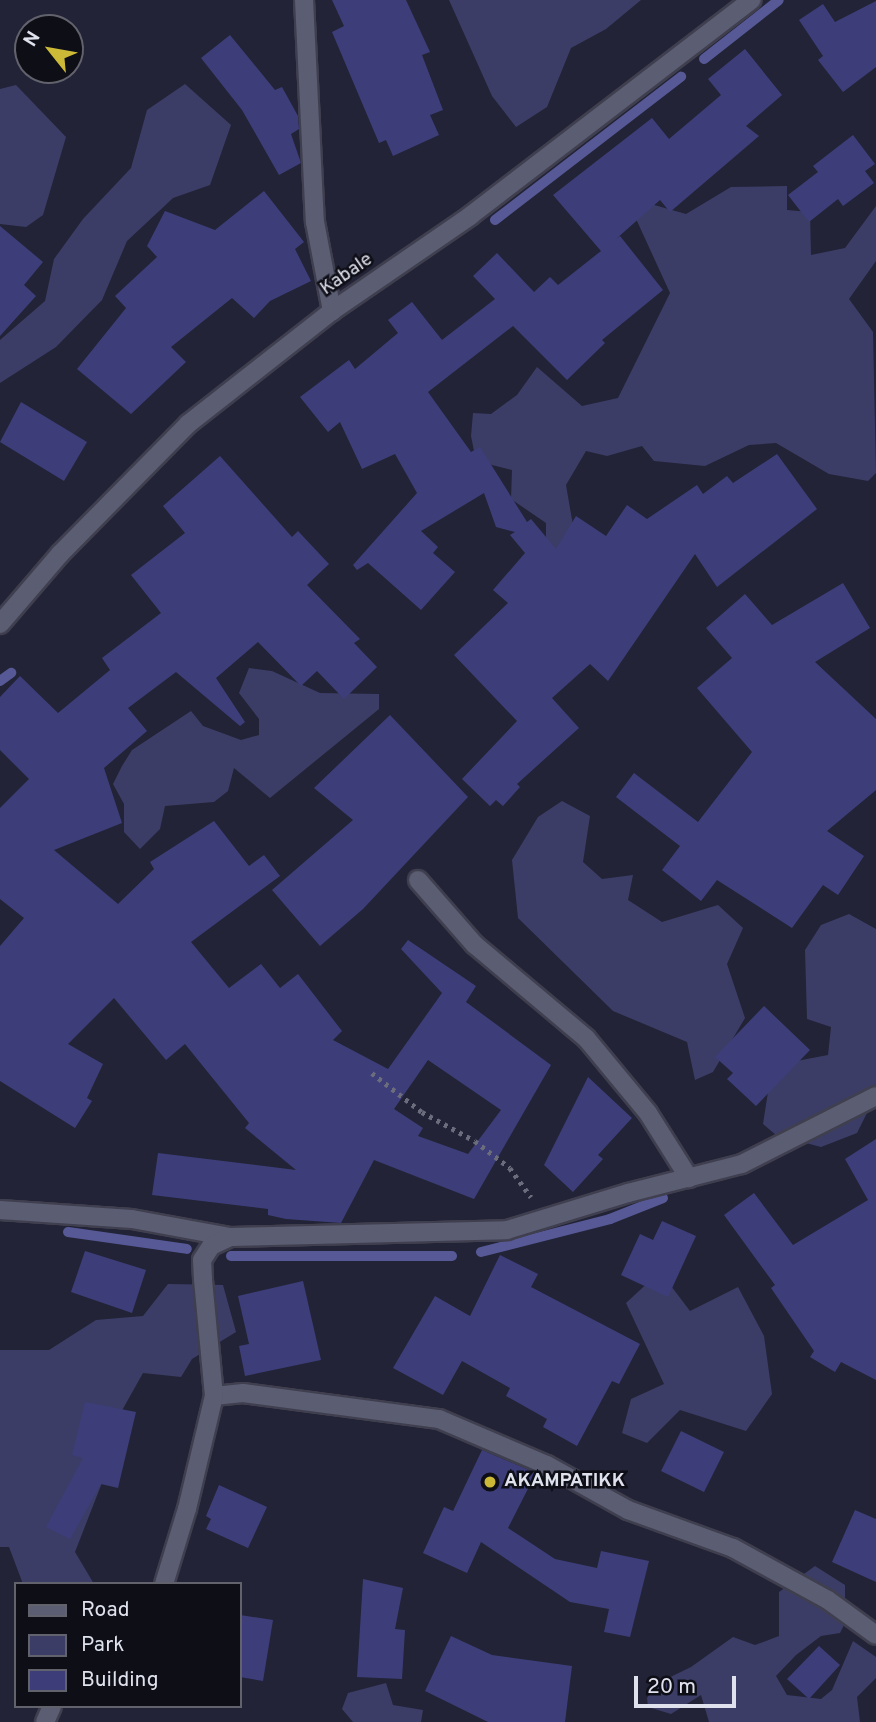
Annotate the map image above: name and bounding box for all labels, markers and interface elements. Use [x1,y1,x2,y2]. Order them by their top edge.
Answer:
north arrow [14,14,84,84]
text: N [19,27,47,51]
street label: Kabale [317,249,377,301]
place label: AKAMPATIKK [504,1471,625,1493]
marker: AKAMPATIKK [482,1474,498,1490]
legend [14,1582,242,1708]
text: Road [81,1597,130,1624]
text: Park [81,1632,124,1659]
scale bar [638,1662,740,1706]
text: Building [81,1667,159,1694]
text: 20 m [647,1674,696,1701]

